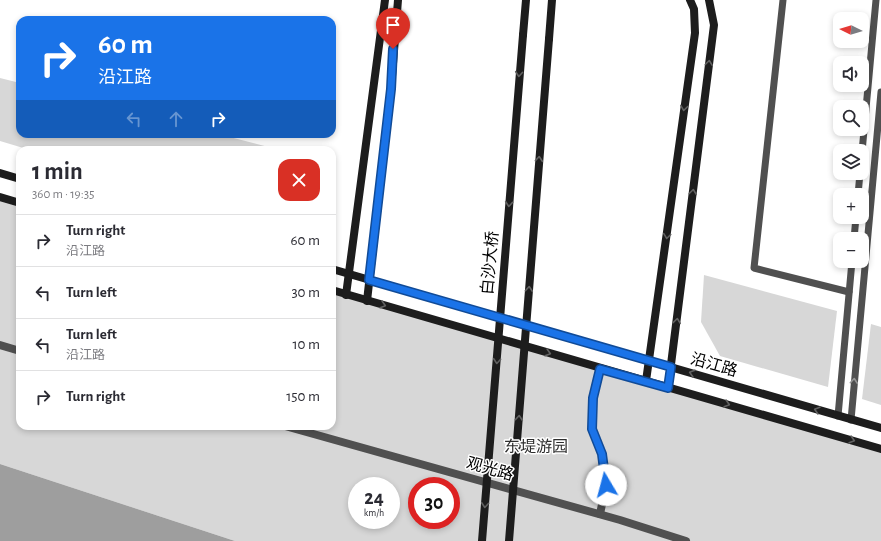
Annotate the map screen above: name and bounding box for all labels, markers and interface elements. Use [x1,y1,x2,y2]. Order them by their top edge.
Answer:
pin [376,8,410,49]
north arrow [833,12,869,48]
map controls [833,12,869,268]
icon: arrive [382,14,404,36]
text: 60 m [98,31,153,59]
icon: right [32,32,84,84]
button: sound [833,56,869,92]
one-way arrow [704,60,713,66]
text: 沿江路 [98,69,152,87]
one-way arrow [515,71,524,77]
button: search [833,100,869,136]
one-way arrow [680,105,689,111]
icon: left [123,108,145,130]
icon: ahead [165,108,187,130]
icon: right [207,108,229,130]
button: layers [833,144,869,180]
one-way arrow [535,156,544,162]
button: close [278,159,320,201]
text: 1 min [32,160,83,184]
text: 360 m · 19:35 [32,188,95,201]
button: + [833,188,869,224]
one-way arrow [688,189,697,195]
one-way arrow [505,201,514,207]
text: Turn right [66,223,125,238]
icon: right [32,230,54,252]
street label: 白沙大桥 [478,230,501,296]
button: − [833,232,869,268]
text: 60 m [291,233,320,248]
one-way arrow [663,233,672,239]
text: 沿江路 [66,245,105,258]
icon: left [32,282,54,304]
text: Turn left [66,285,117,300]
text: 30 m [291,285,320,300]
one-way arrow [524,286,533,292]
one-way arrow [379,300,386,309]
one-way arrow [672,318,681,324]
text: Turn left [66,327,117,342]
icon: left [32,334,54,356]
text: 10 m [292,337,320,352]
text: 沿江路 [66,349,105,362]
one-way arrow [545,349,551,357]
street label: 沿江路 [689,350,740,379]
one-way arrow [492,358,501,364]
one-way arrow [689,369,696,378]
one-way arrow [850,378,859,384]
icon: right [32,386,54,408]
text: Turn right [66,389,125,404]
text: 150 m [286,389,320,404]
one-way arrow [723,399,730,408]
one-way arrow [813,406,820,414]
one-way arrow [514,415,523,421]
one-way arrow [848,435,855,444]
park label: 东堤游园 [504,438,568,455]
street label: 观光路 [465,454,516,483]
position arrow [585,464,627,506]
speed limit sign: 30 [408,477,460,529]
text: 24 [364,488,384,508]
one-way arrow [481,502,490,508]
text: km/h [364,508,384,518]

